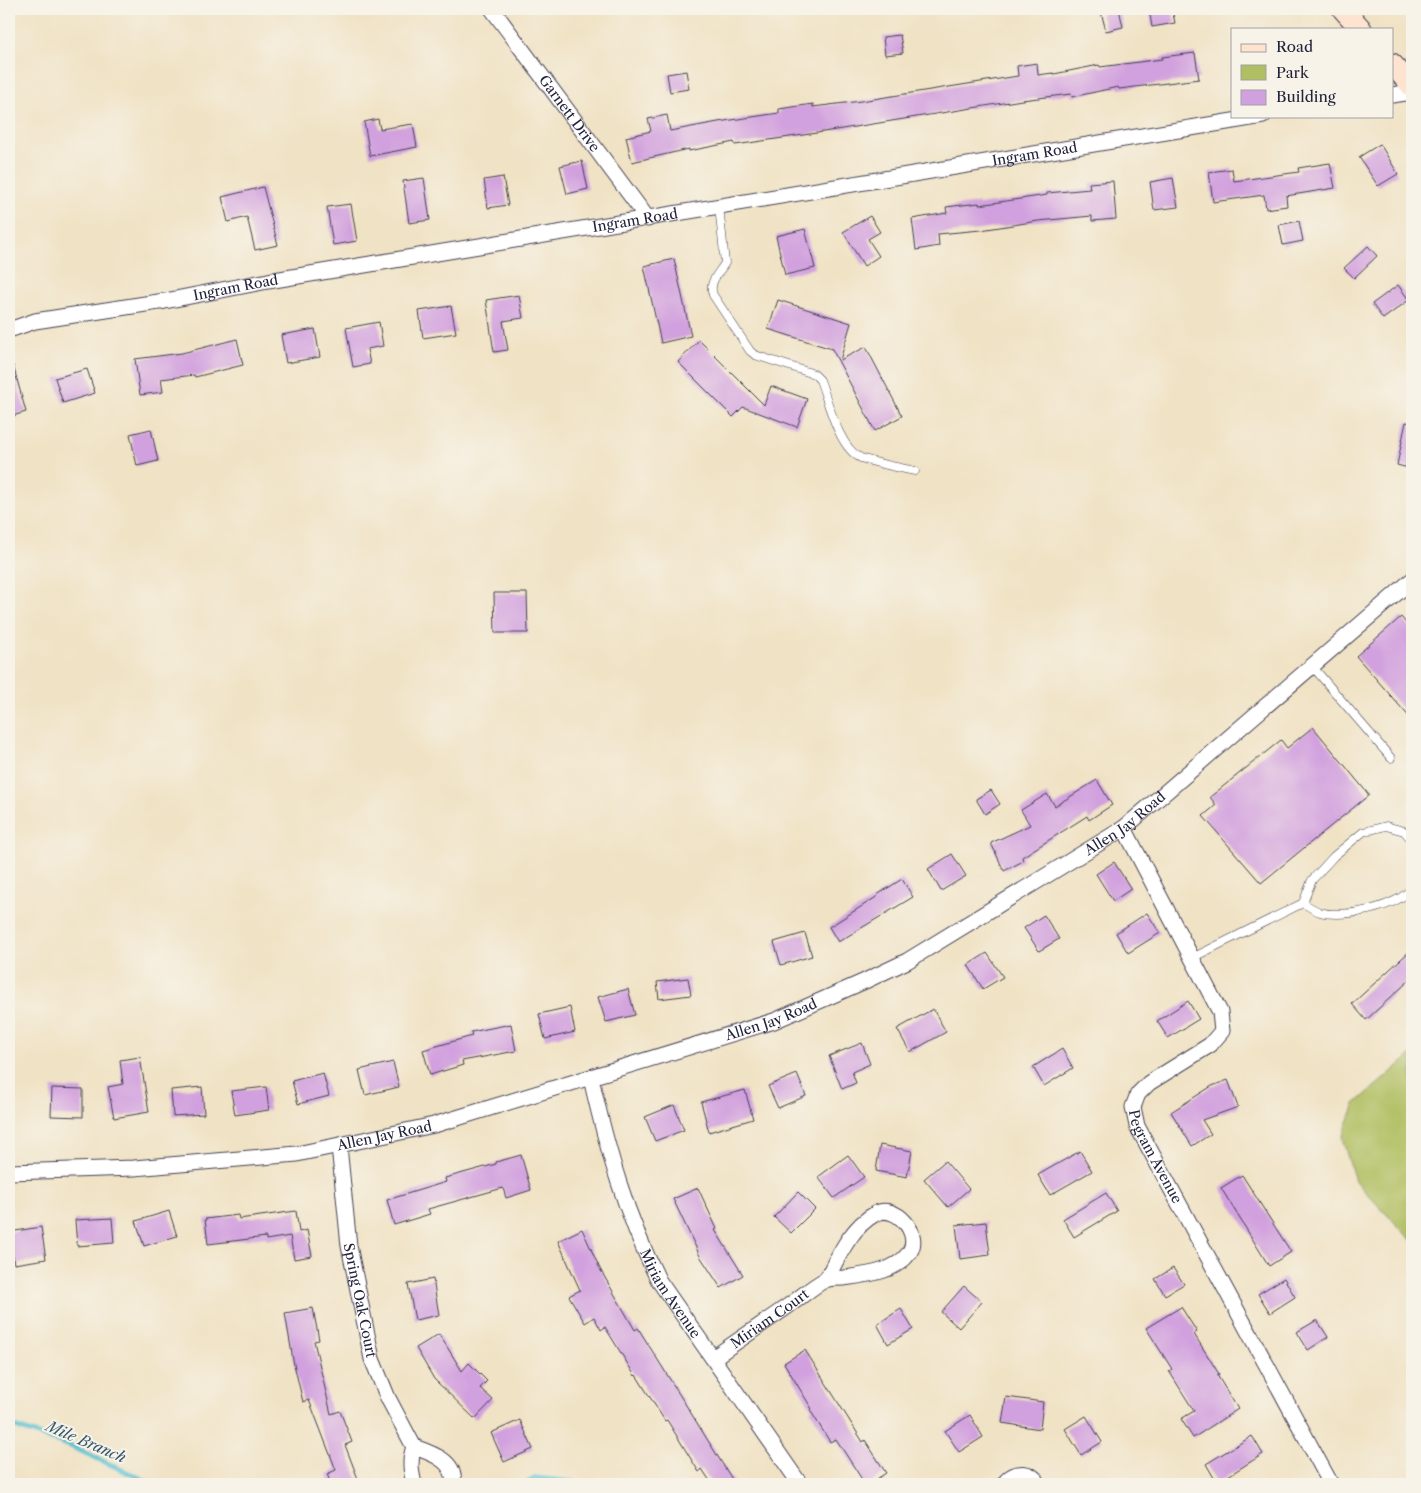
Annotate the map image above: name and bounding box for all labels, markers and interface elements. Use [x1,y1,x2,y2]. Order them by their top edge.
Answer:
legend [1231,28,1394,118]
text: Road [1276,37,1313,56]
text: Park [1276,63,1310,82]
street label: Garnett Drive [535,71,604,155]
text: Building [1276,87,1336,106]
street label: Ingram Road [991,138,1079,170]
street label: Ingram Road [591,204,679,236]
street label: Ingram Road [192,270,280,304]
street label: Allen Jay Road [1080,787,1169,860]
street label: Allen Jay Road [722,994,820,1045]
street label: Pegram Avenue [1125,1108,1186,1207]
street label: Allen Jay Road [334,1117,434,1155]
street label: Spring Oak Court [340,1242,381,1359]
street label: Miriam Avenue [636,1246,705,1342]
street label: Miriam Court [727,1285,812,1352]
water label: Mile Branch [42,1415,129,1467]

